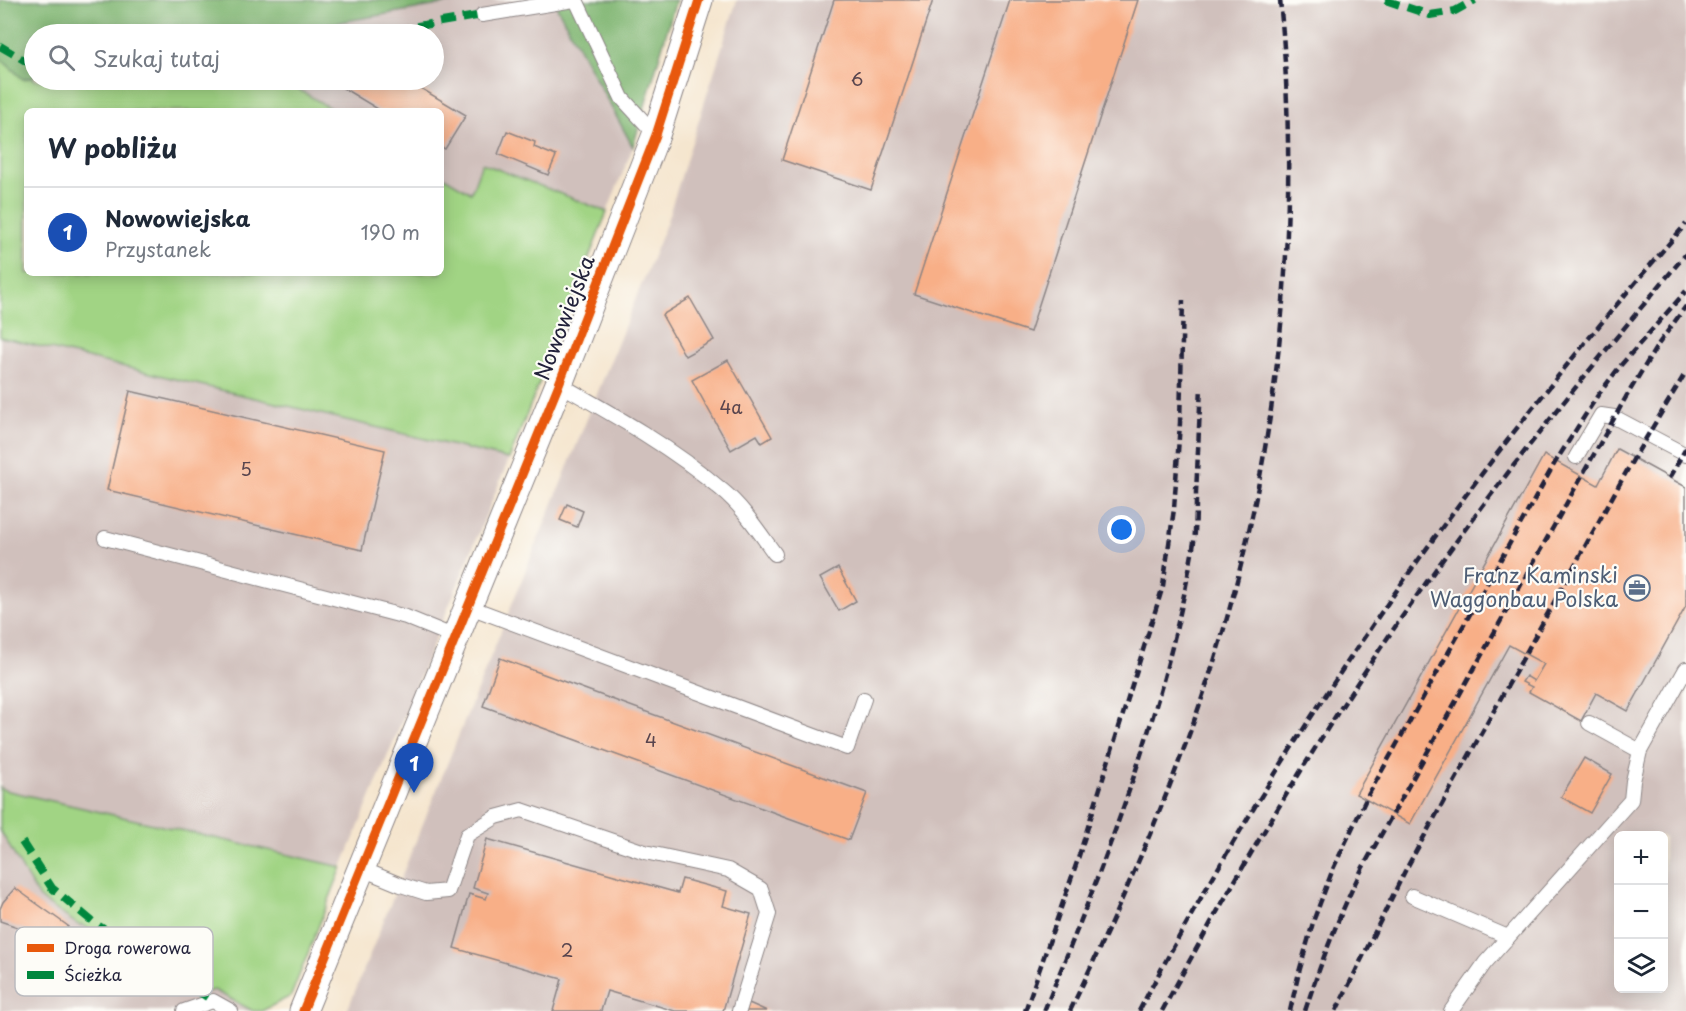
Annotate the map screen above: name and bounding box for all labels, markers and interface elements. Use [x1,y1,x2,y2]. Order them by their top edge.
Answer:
search box [24,24,444,90]
icon: search [45,41,78,74]
text: Szukaj tutaj [93,41,220,74]
house number: 6 [851,65,863,92]
text: W pobliżu [48,128,177,167]
text: Nowowiejska [105,201,250,234]
text: 1 [63,217,72,247]
text: 190 m [361,217,420,247]
text: Przystanek [105,234,211,264]
street label: Nowowiejska [525,250,602,384]
house number: 4a [719,393,743,420]
house number: 5 [240,455,252,482]
your location [1107,515,1136,544]
place label: Franz Kaminski Waggonbau Polska [1430,558,1618,614]
office icon: Franz Kaminski Waggonbau Polska [1622,573,1652,603]
house number: 4 [645,726,657,753]
pin: 1 [394,744,434,793]
map controls [1614,831,1668,993]
button: + [1614,831,1668,885]
button: − [1614,885,1668,939]
legend [15,927,213,996]
text: Droga rowerowa [64,935,191,959]
house number: 2 [561,936,573,963]
button: layers [1614,939,1668,993]
text: Ścieżka [64,962,122,986]

